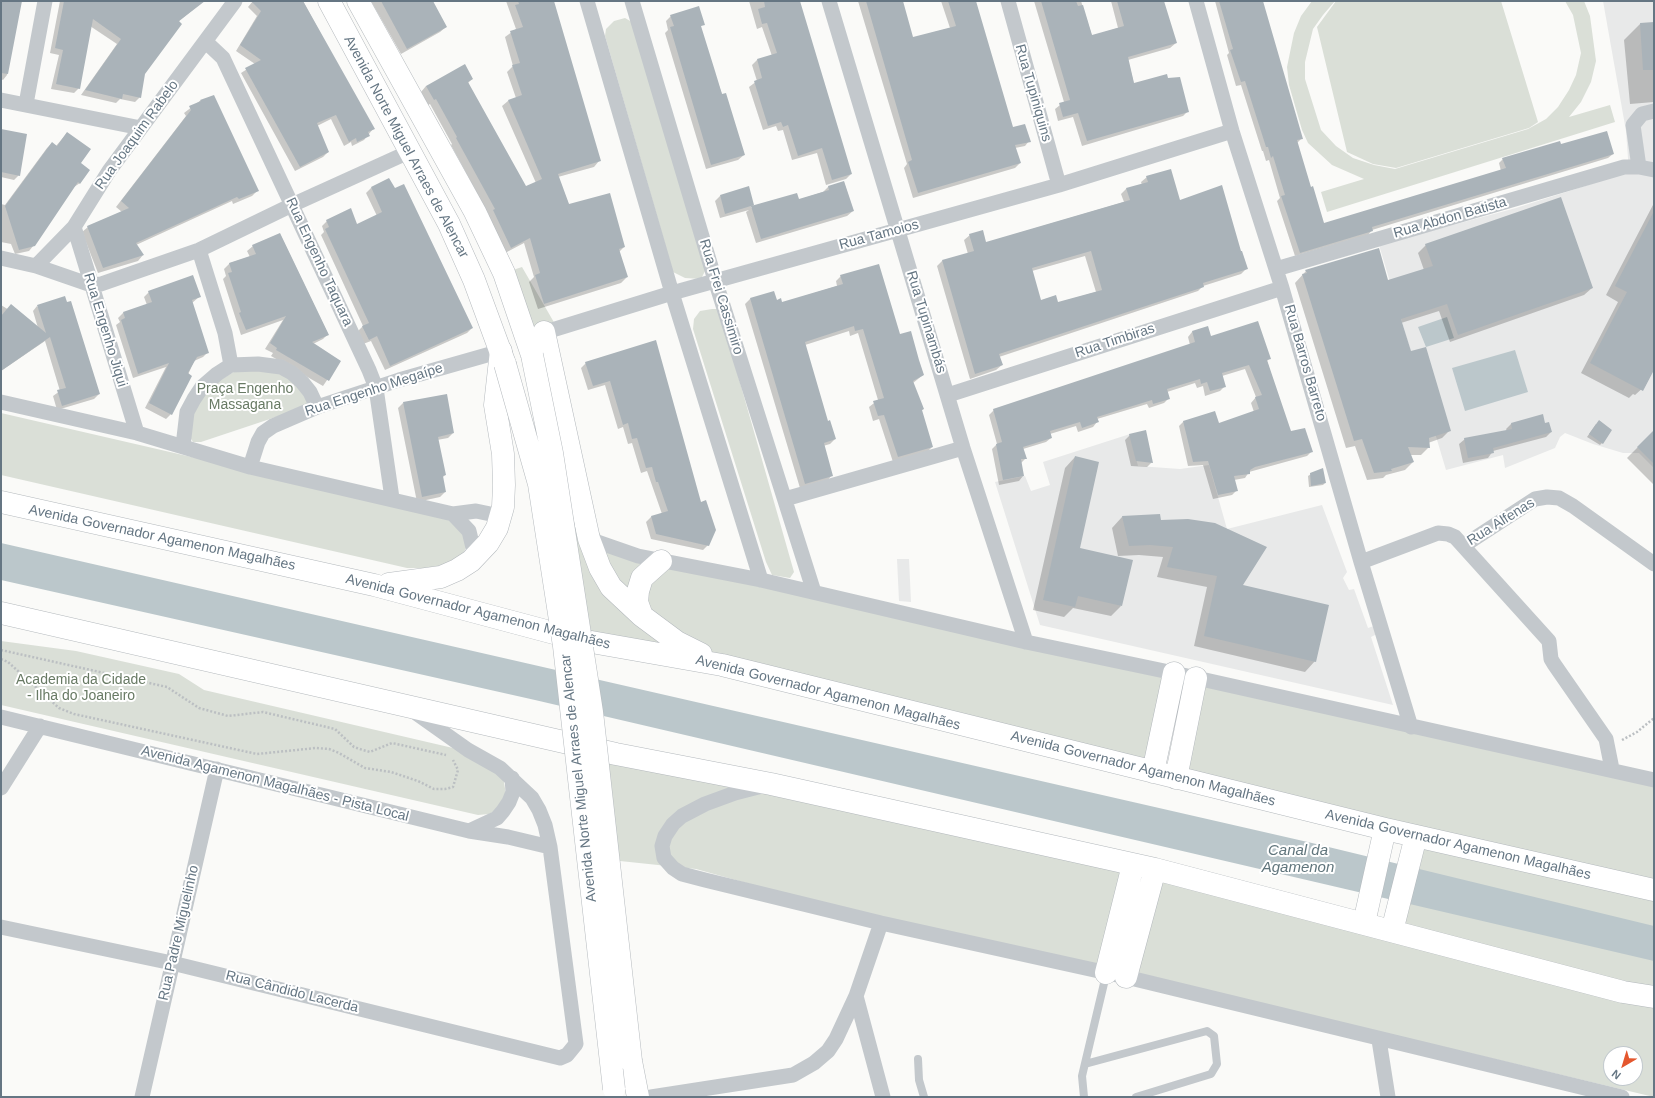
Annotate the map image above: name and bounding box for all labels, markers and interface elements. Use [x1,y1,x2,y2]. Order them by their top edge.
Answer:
street label: Avenida Norte Miguel Arraes de Alencar [340,33,472,261]
street label: Rua Tupiniquins [1011,42,1055,144]
street label: Rua Joaquim Rabelo [92,77,182,193]
street label: Rua Abdon Batista [1392,194,1508,242]
street label: Rua Engenho Taquara [282,195,356,329]
street label: Rua Tamoios [837,216,921,254]
street label: Rua Frei Cassimiro [695,237,747,357]
street label: Rua Tupinambás [902,269,950,375]
street label: Rua Engenho Jiqui [80,271,130,389]
street label: Rua Barros Barreto [1280,303,1330,423]
street label: Rua Timbiras [1073,320,1157,362]
street label: Rua Engenho Megaípe [303,360,445,420]
park label: Praça Engenho Massagana [197,381,293,414]
street label: Rua Alfenas [1464,495,1538,549]
street label: Avenida Governador Agamenon Magalhães [27,501,297,575]
street label: Avenida Governador Agamenon Magalhães [344,571,612,653]
street label: Avenida Governador Agamenon Magalhães [694,652,962,734]
street label: Avenida Norte Miguel Arraes de Alencar [558,653,600,903]
park label: Academia da Cidade - Ilha do Joaneiro [16,672,146,704]
street label: Avenida Governador Agamenon Magalhães [1009,728,1277,810]
street label: Avenida Agamenon Magalhães - Pista Local [139,743,411,825]
street label: Avenida Governador Agamenon Magalhães [1324,806,1592,884]
water label: Canal da Agamenon [1262,842,1334,877]
street label: Rua Padre Miguelinho [155,864,203,1002]
street label: Rua Cândido Lacerda [224,967,360,1017]
north arrow [1603,1046,1643,1086]
text: N [1609,1067,1623,1082]

